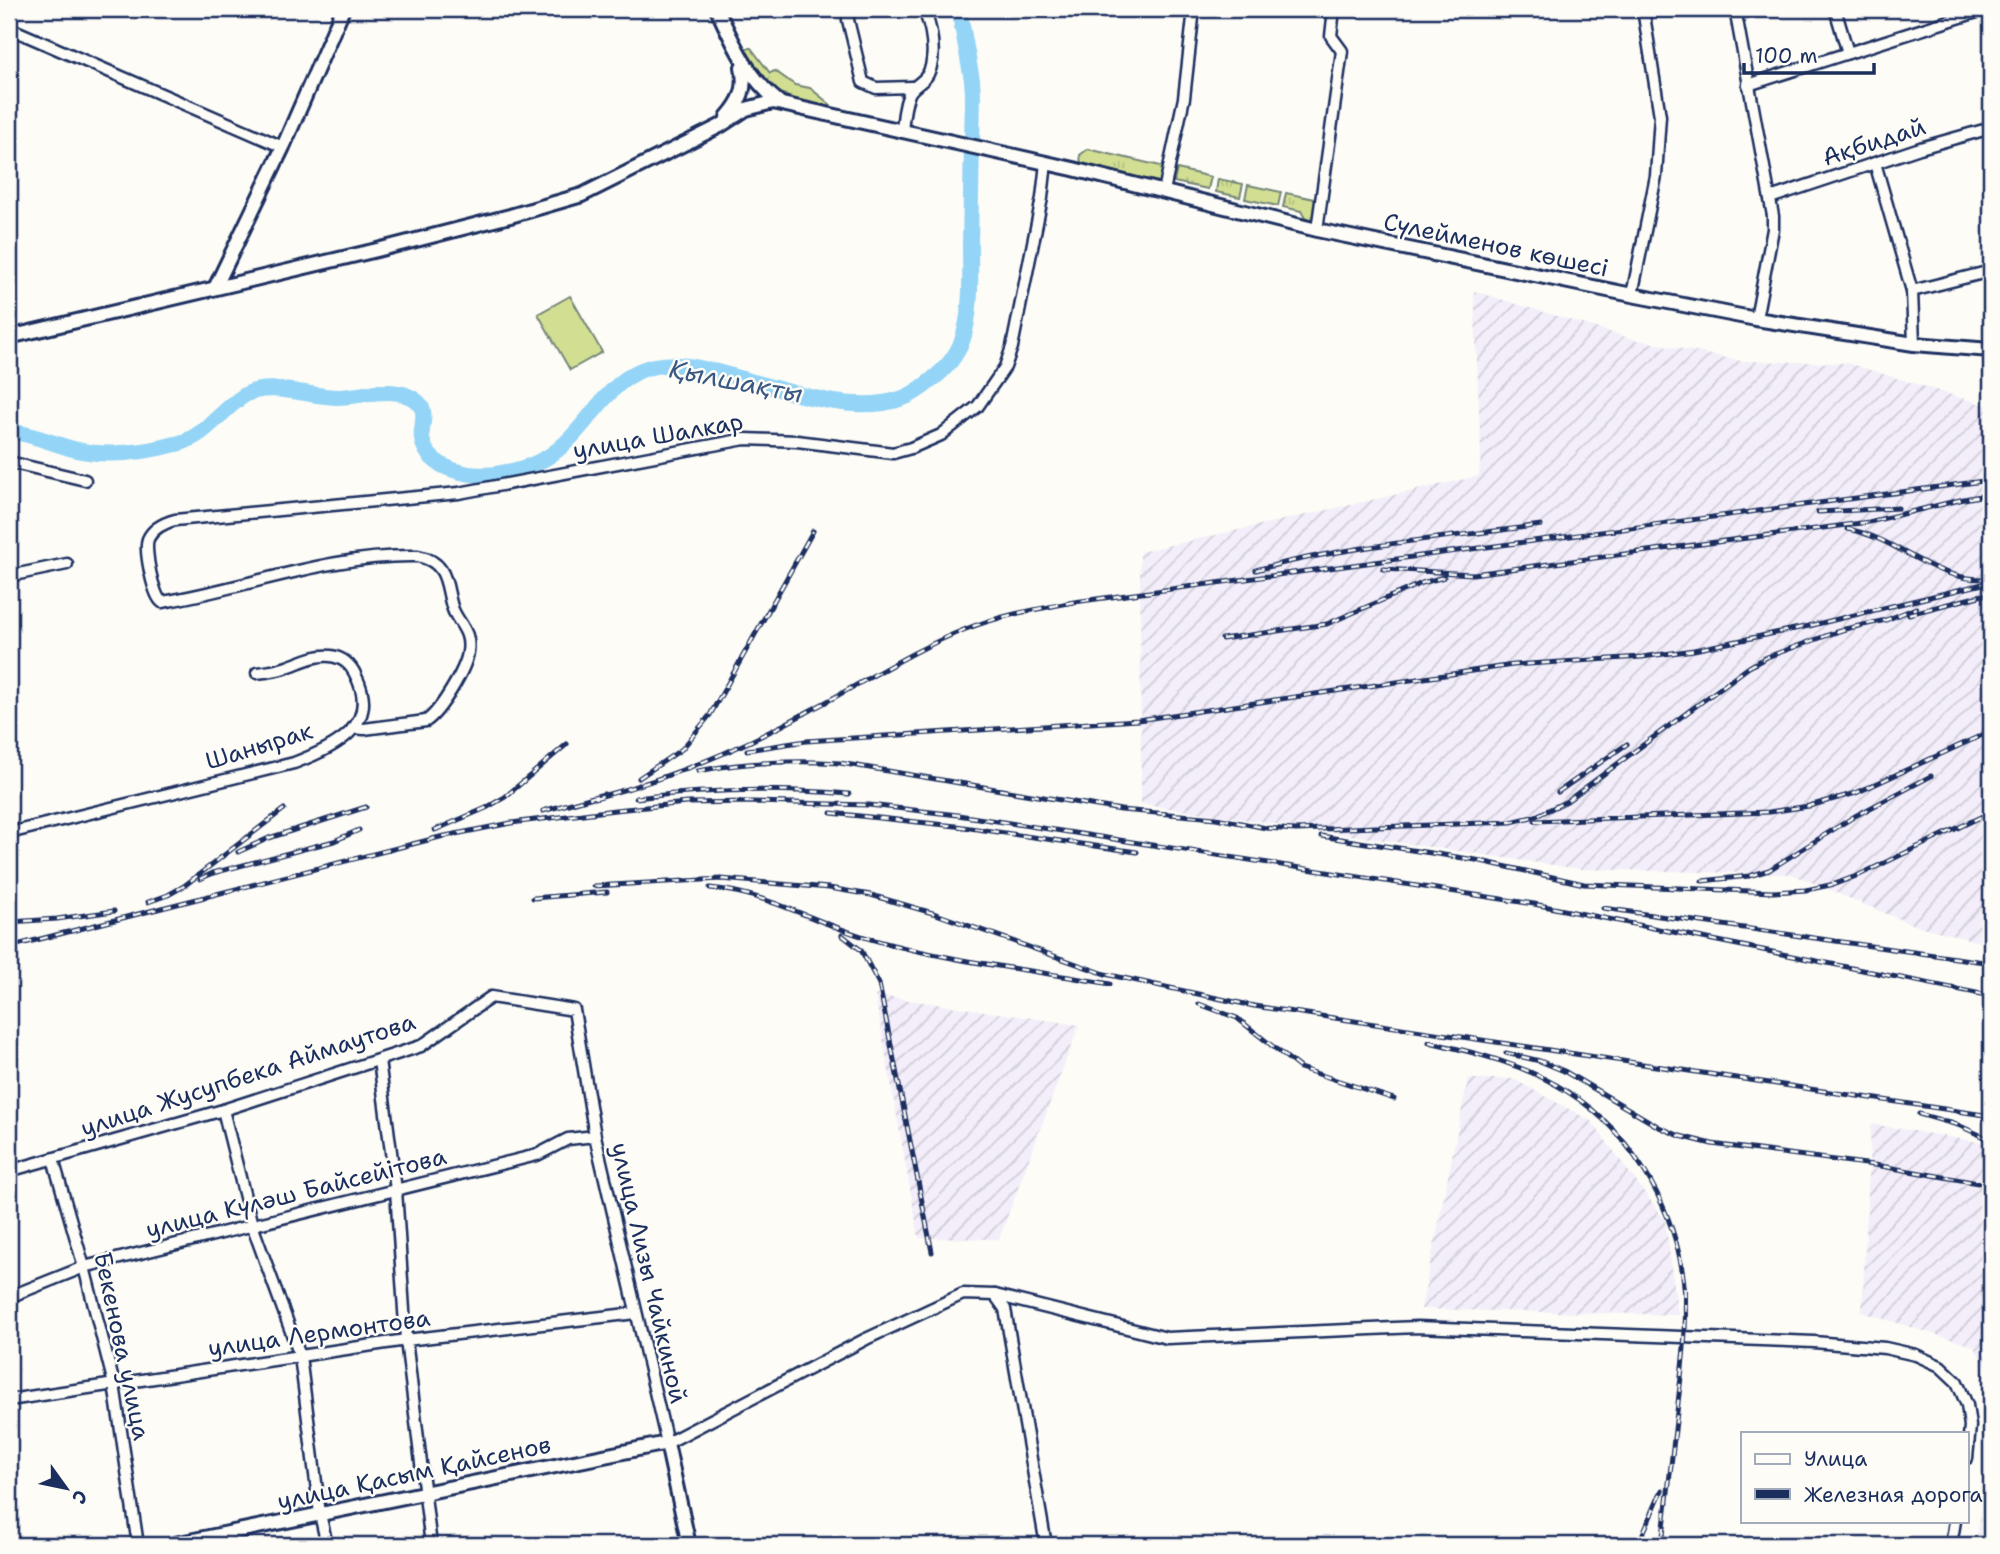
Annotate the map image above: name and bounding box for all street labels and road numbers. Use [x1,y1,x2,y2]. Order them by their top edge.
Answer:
street label: Ақбидай [1818,110,1930,174]
street label: Сүлейменов көшесі [1381,206,1611,284]
street label: улица Шалкар [570,405,746,467]
street label: Шанырак [202,714,317,777]
street label: улица Жусупбека Аймаутова [77,1006,420,1144]
street label: улица Лизы Чайкиной [603,1139,695,1407]
street label: улица Күләш Байсейітова [142,1140,450,1246]
street label: Бекенова улица [86,1249,158,1443]
street label: улица Лермонтова [206,1302,432,1364]
street label: улица Қасым Қайсенов [274,1428,554,1518]

